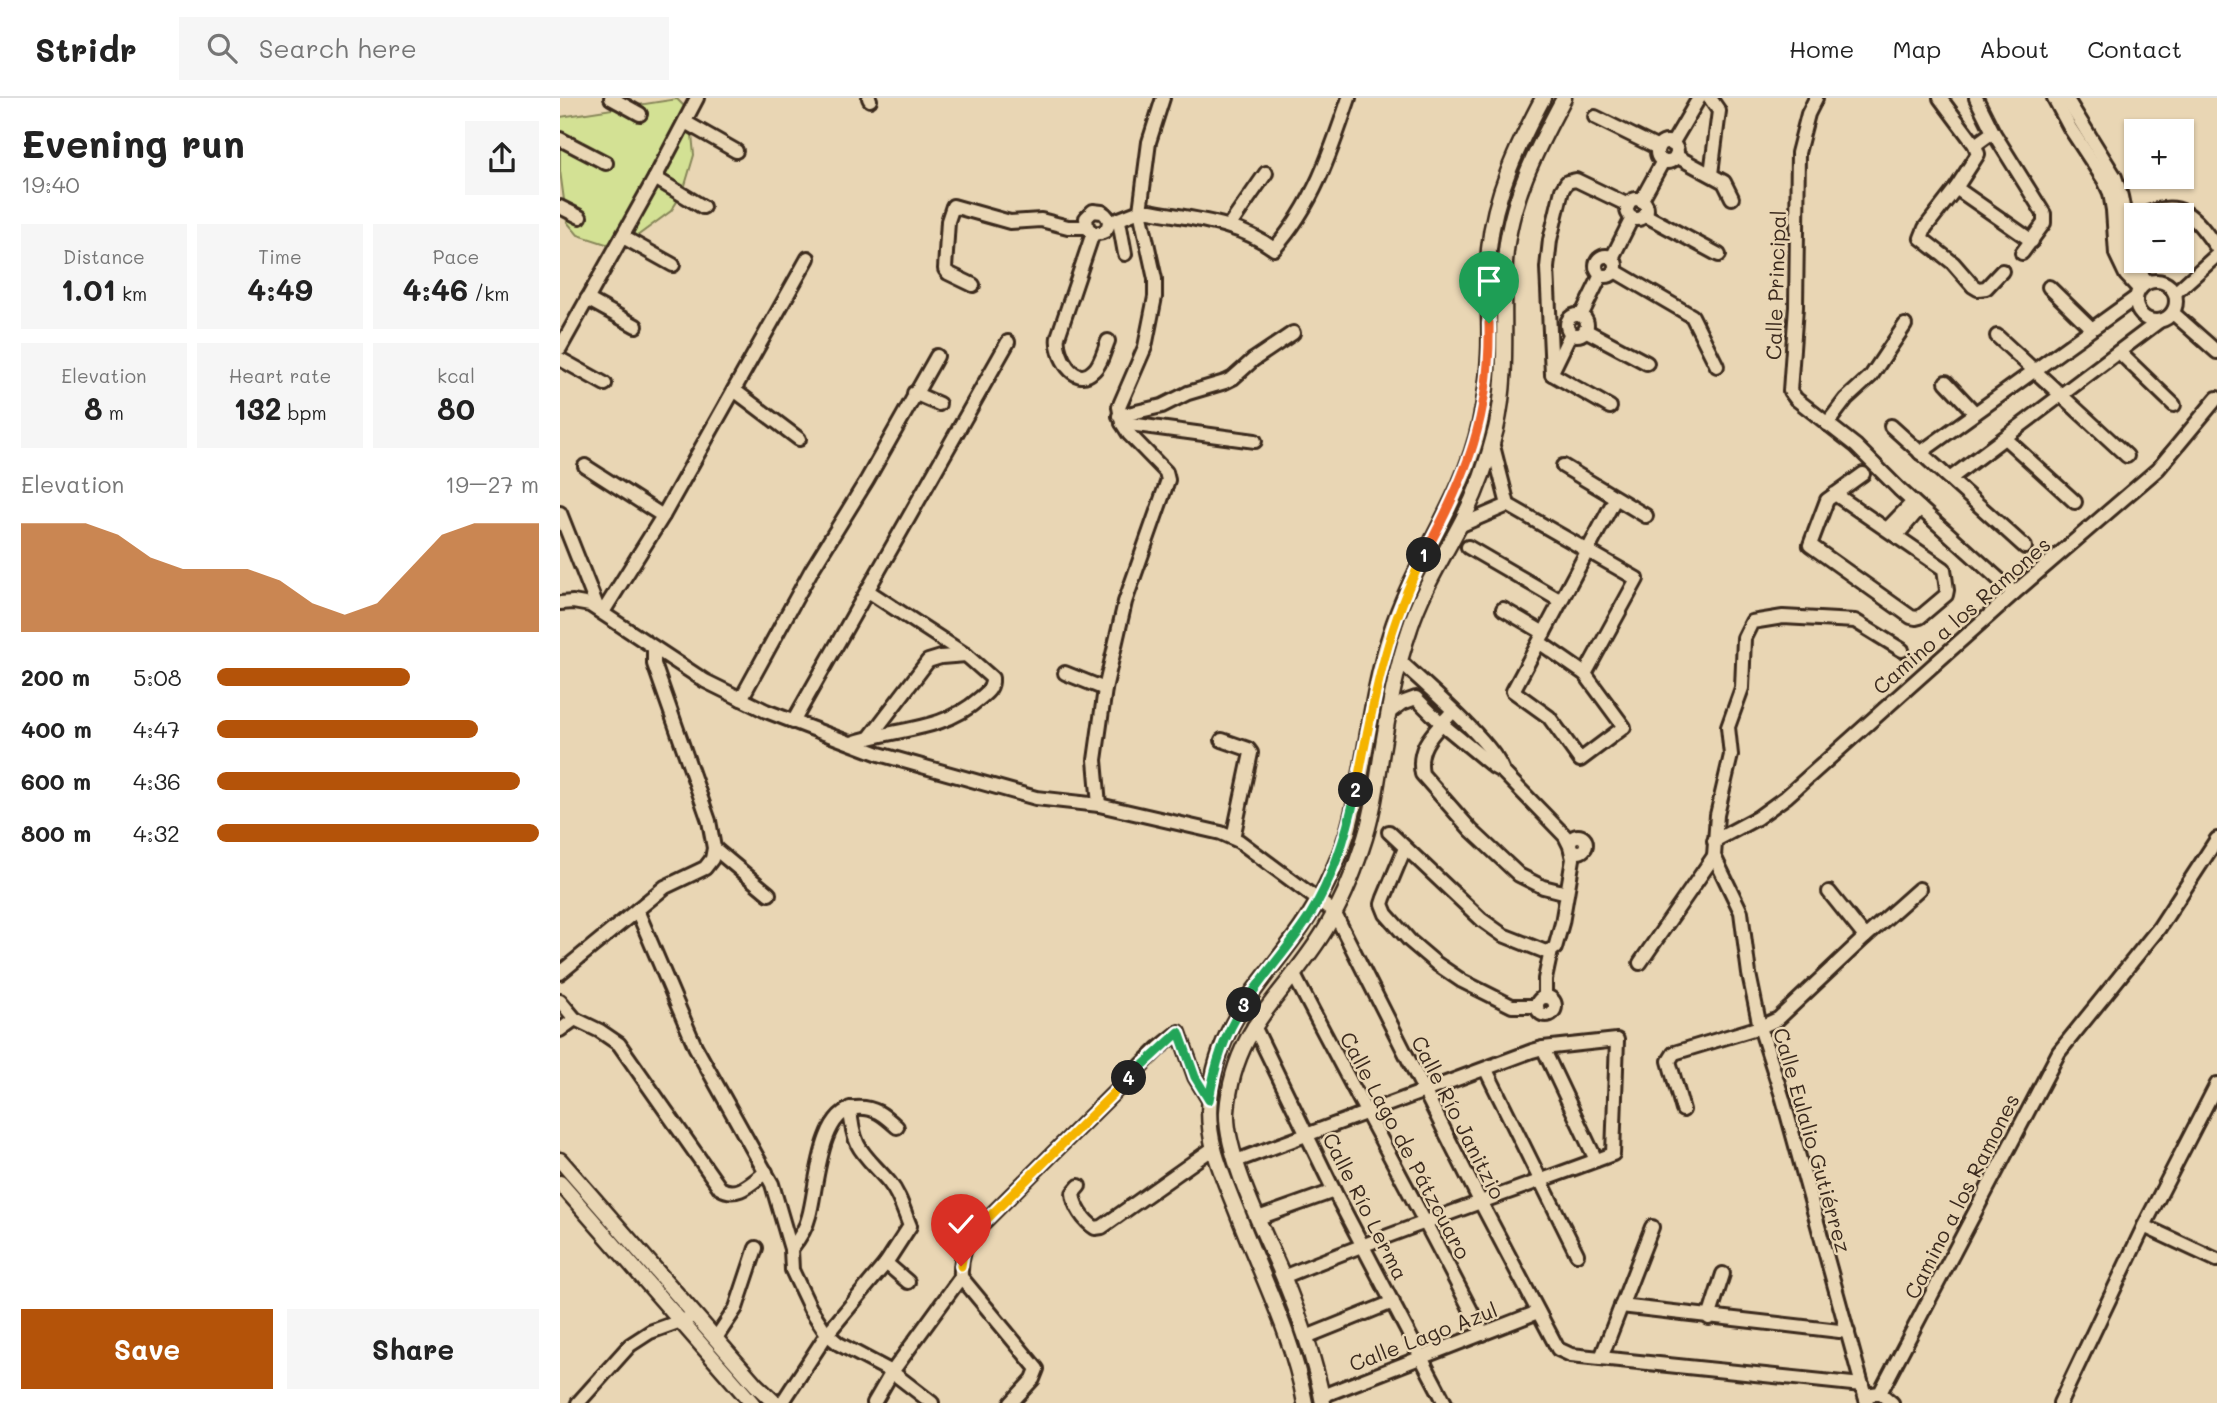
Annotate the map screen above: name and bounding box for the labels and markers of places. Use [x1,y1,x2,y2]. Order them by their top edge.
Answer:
pin [1459,251,1519,323]
pin: 1 [1406,538,1442,573]
pin: 2 [1338,772,1374,808]
pin: 3 [1226,988,1262,1023]
pin: 4 [1112,1060,1146,1096]
pin [931,1194,991,1266]

